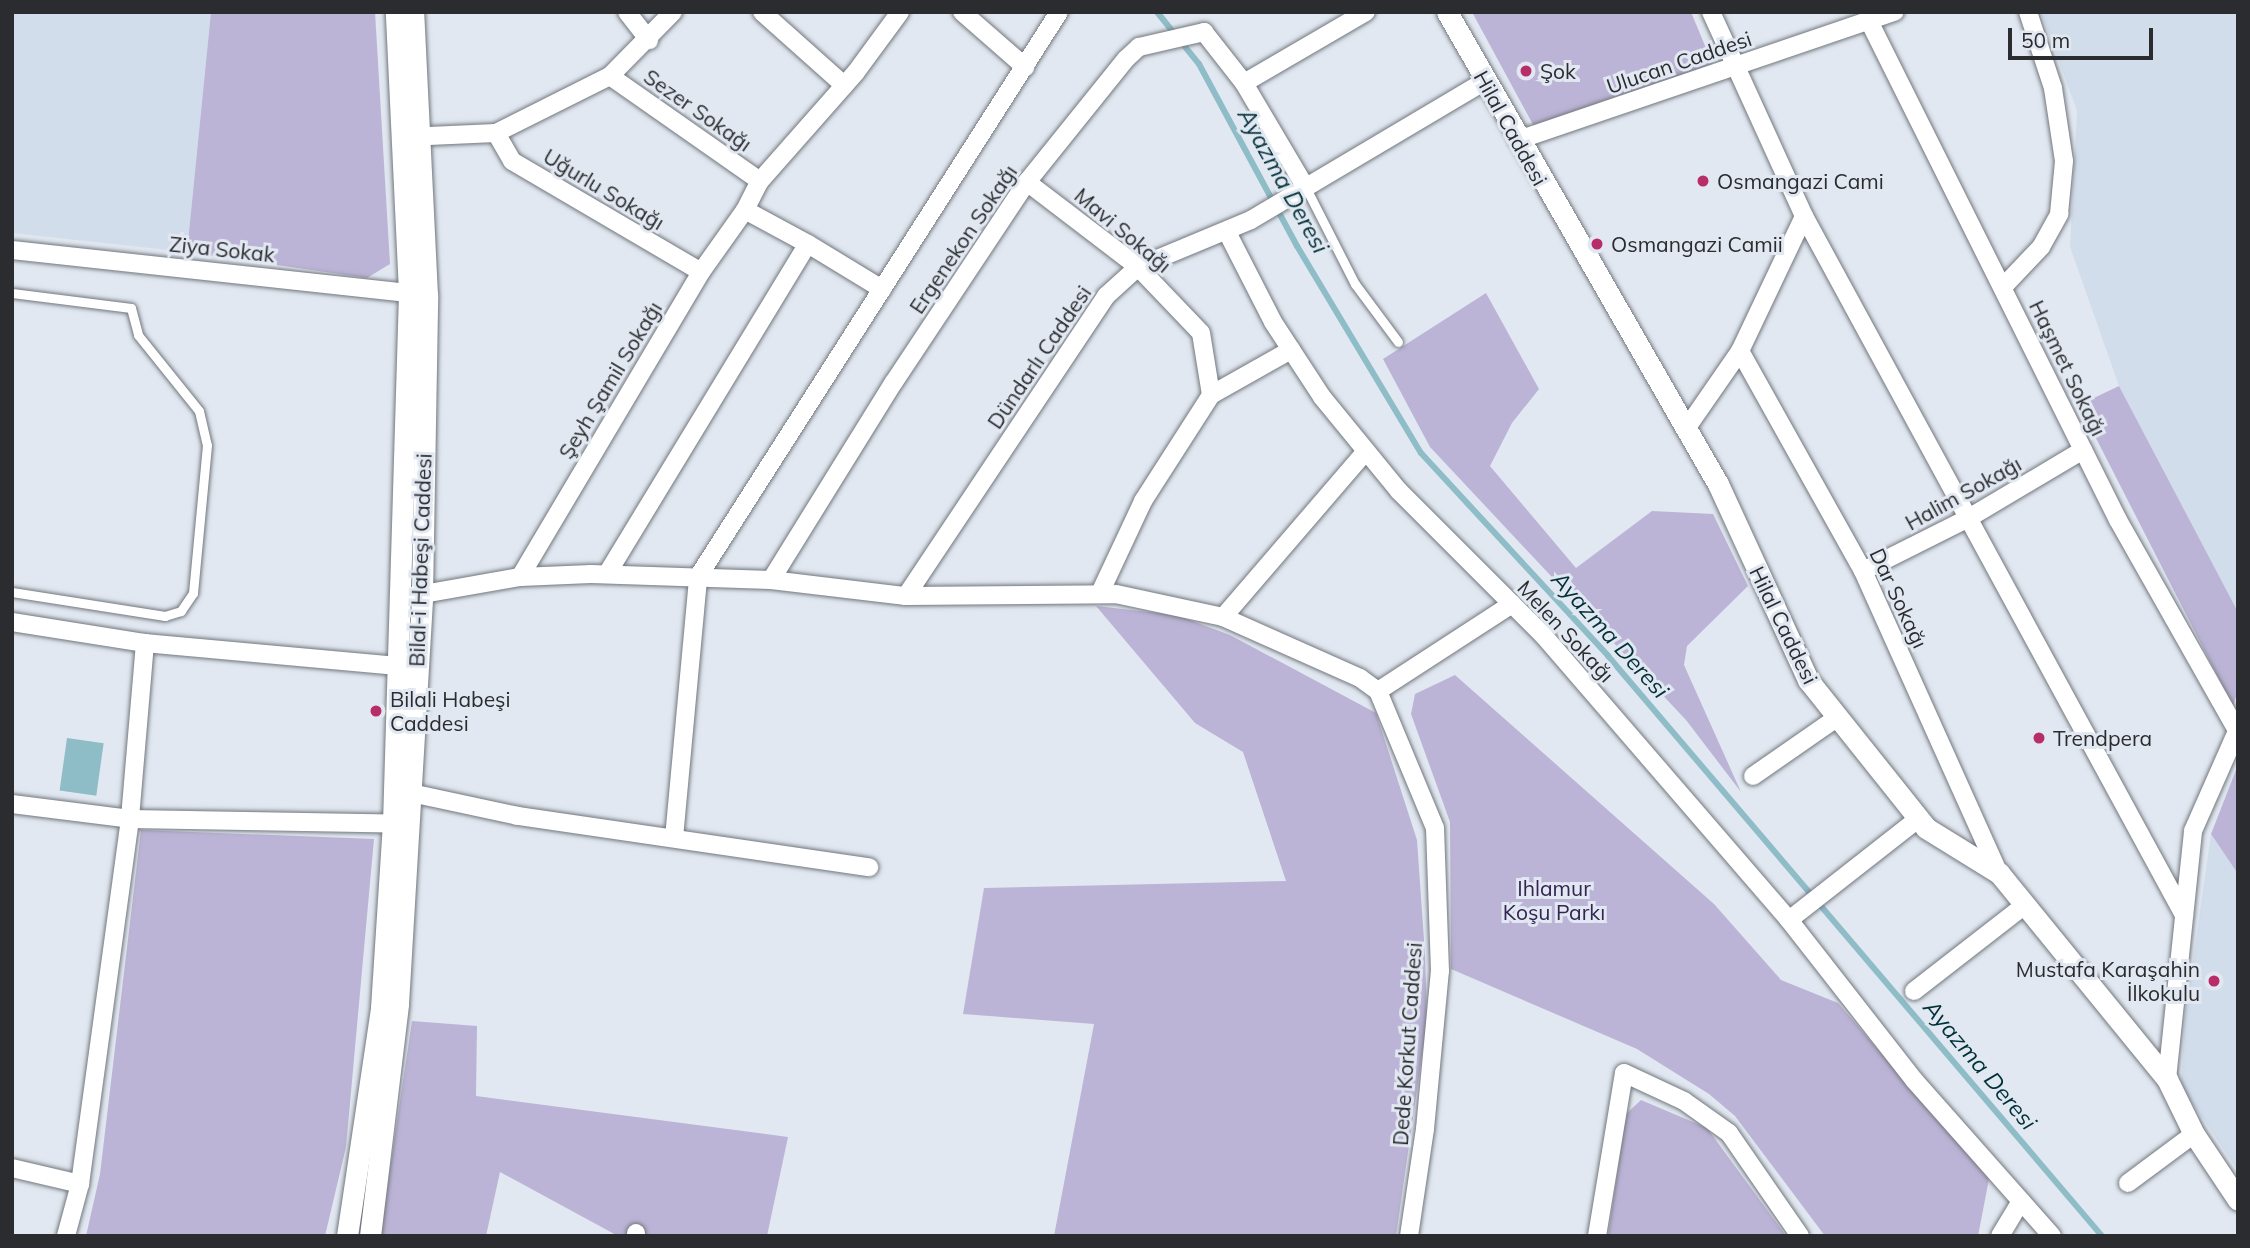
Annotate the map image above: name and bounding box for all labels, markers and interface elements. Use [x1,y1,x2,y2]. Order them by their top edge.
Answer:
scale bar [2012,14,2157,58]
street label: Ulucan Caddesi [1603,25,1755,99]
text: 50 m [2021,27,2070,53]
place label: Şok [1540,58,1576,84]
marker: Şok [1518,63,1534,79]
street label: Sezer Sokağı [639,64,757,156]
street label: Hilal Caddesi [1469,66,1553,190]
water label: Ayazma Deresi [1232,104,1334,258]
street label: Uğurlu Sokağı [539,143,669,235]
street label: Ergenekon Sokağı [904,160,1022,318]
place label: Osmangazi Cami [1717,168,1884,194]
marker: Osmangazi Cami [1695,173,1711,189]
street label: Mavi Sokağı [1070,182,1176,278]
street label: Ziya Sokak [168,231,276,267]
place label: Osmangazi Camii [1611,231,1783,257]
marker: Osmangazi Camii [1589,236,1605,252]
street label: Dündarlı Caddesi [982,281,1096,433]
street label: Haşmet Sokağı [2024,296,2112,440]
street label: Şeyh Şamil Sokağı [553,297,667,463]
street label: Halim Sokağı [1901,451,2025,535]
street label: Bilal-i Habeşi Caddesi [404,453,436,667]
street label: Dar Sokağı [1865,544,1933,652]
street label: Hilal Caddesi [1745,562,1823,688]
water label: Ayazma Deresi [1546,566,1674,704]
street label: Melen Sokağı [1513,575,1619,687]
place label: Bilali Habeşi Caddesi [390,686,510,736]
marker: Bilali Habeşi Caddesi [368,703,384,719]
place label: Trendpera [2053,725,2152,751]
marker: Trendpera [2031,730,2047,746]
park label: Ihlamur Koşu Parkı [1503,875,1605,925]
street label: Dede Korkut Caddesi [1387,942,1427,1146]
place label: Mustafa Karaşahin İlkokulu [2016,956,2200,1006]
marker: Mustafa Karaşahin İlkokulu [2206,973,2222,989]
water label: Ayazma Deresi [1918,994,2042,1136]

